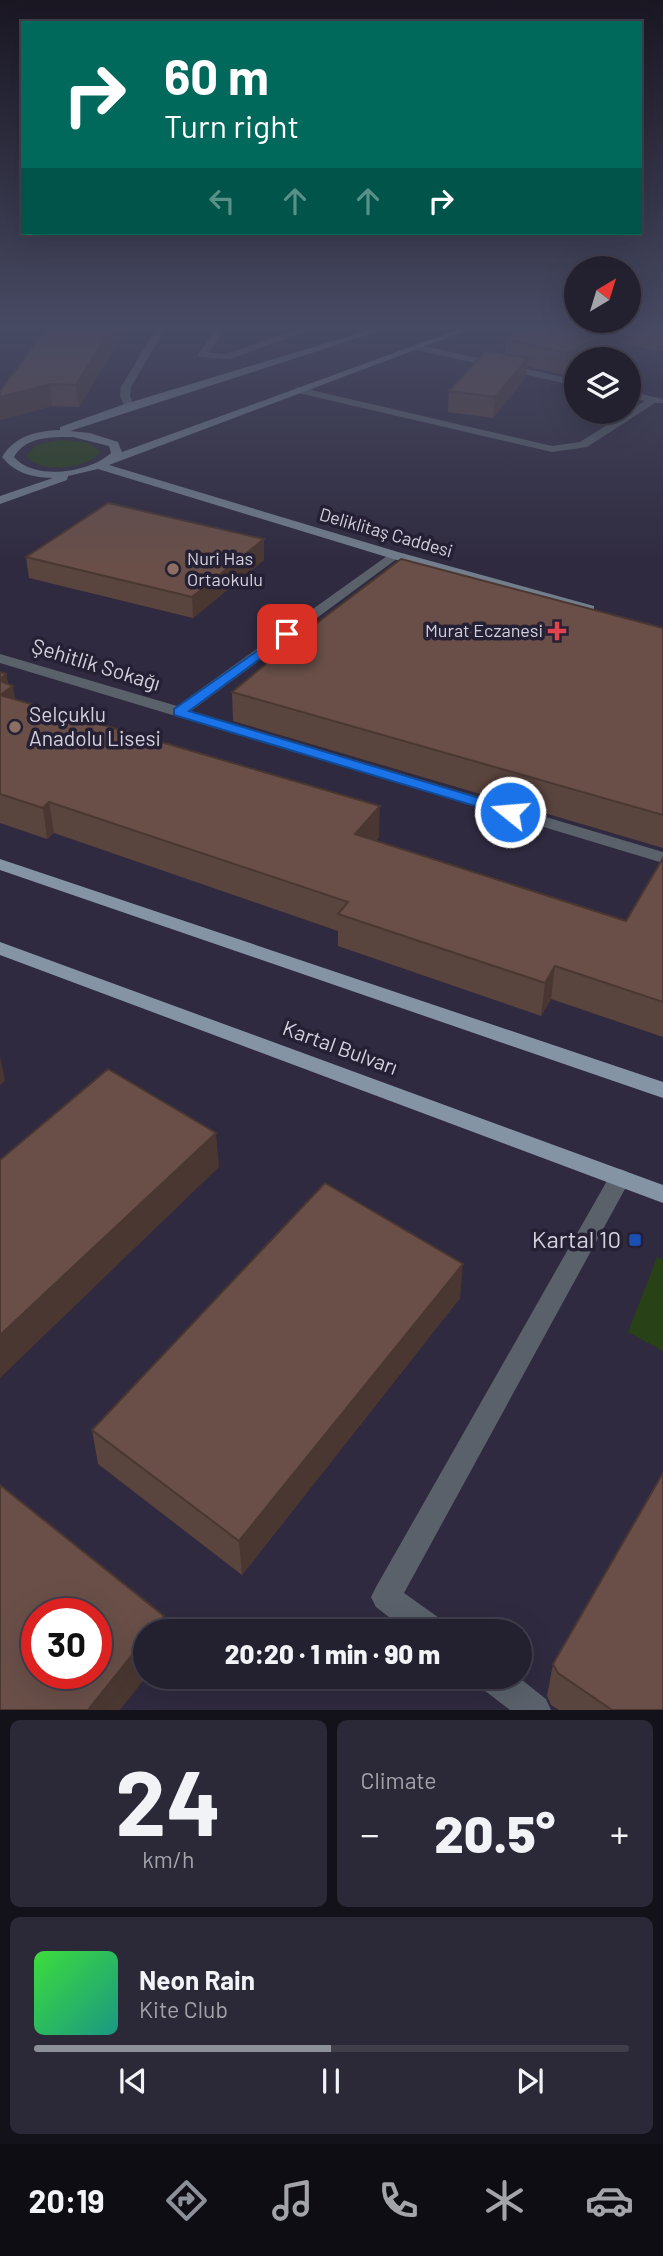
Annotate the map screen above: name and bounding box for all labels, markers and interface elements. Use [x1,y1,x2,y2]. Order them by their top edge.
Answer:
text: 60 m [164,46,269,105]
icon: right [49,49,140,140]
text: Turn right [164,106,299,144]
icon: left [203,182,241,220]
icon: ahead [276,182,314,220]
icon: ahead [349,182,387,220]
icon: right [422,182,460,220]
north arrow [564,256,640,332]
map controls [564,256,641,424]
button: layers [564,347,641,424]
street label: Deliklitaş Caddesi [317,503,455,562]
place label: Nuri Has Ortaokulu [187,547,263,590]
marker: Nuri Has Ortaokulu [165,561,181,577]
pin [257,604,317,664]
icon: arrive [268,615,306,653]
place label: Murat Eczanesi [425,619,543,641]
marker: Murat Eczanesi [549,623,565,639]
street label: Şehitlik Sokağı [29,632,164,695]
place label: Selçuklu Anadolu Lisesi [29,701,161,750]
marker: Selçuklu Anadolu Lisesi [7,719,23,735]
position arrow [473,775,547,849]
street label: Kartal Bulvarı [280,1014,401,1079]
place label: Kartal 10 [532,1224,621,1253]
marker: Kartal 10 [627,1232,643,1248]
speed limit sign: 30 [21,1598,112,1689]
text: 20:20 · 1 min · 90 m [225,1638,440,1669]
text: 24 [115,1745,221,1854]
text: Climate [361,1766,437,1794]
text: 20.5° [434,1801,555,1863]
text: − [361,1810,380,1856]
text: + [610,1810,629,1856]
text: km/h [142,1845,194,1873]
text: Neon Rain [139,1964,255,1995]
text: Kite Club [139,1995,228,2023]
icon: previous [114,2062,152,2100]
icon: pause [312,2062,350,2100]
icon: next [511,2062,549,2100]
icon: directions [162,2176,211,2225]
icon: music [268,2176,317,2225]
icon: phone [374,2176,423,2225]
icon: climate [480,2176,529,2225]
icon: car [585,2176,634,2225]
text: 20:19 [28,2181,105,2219]

